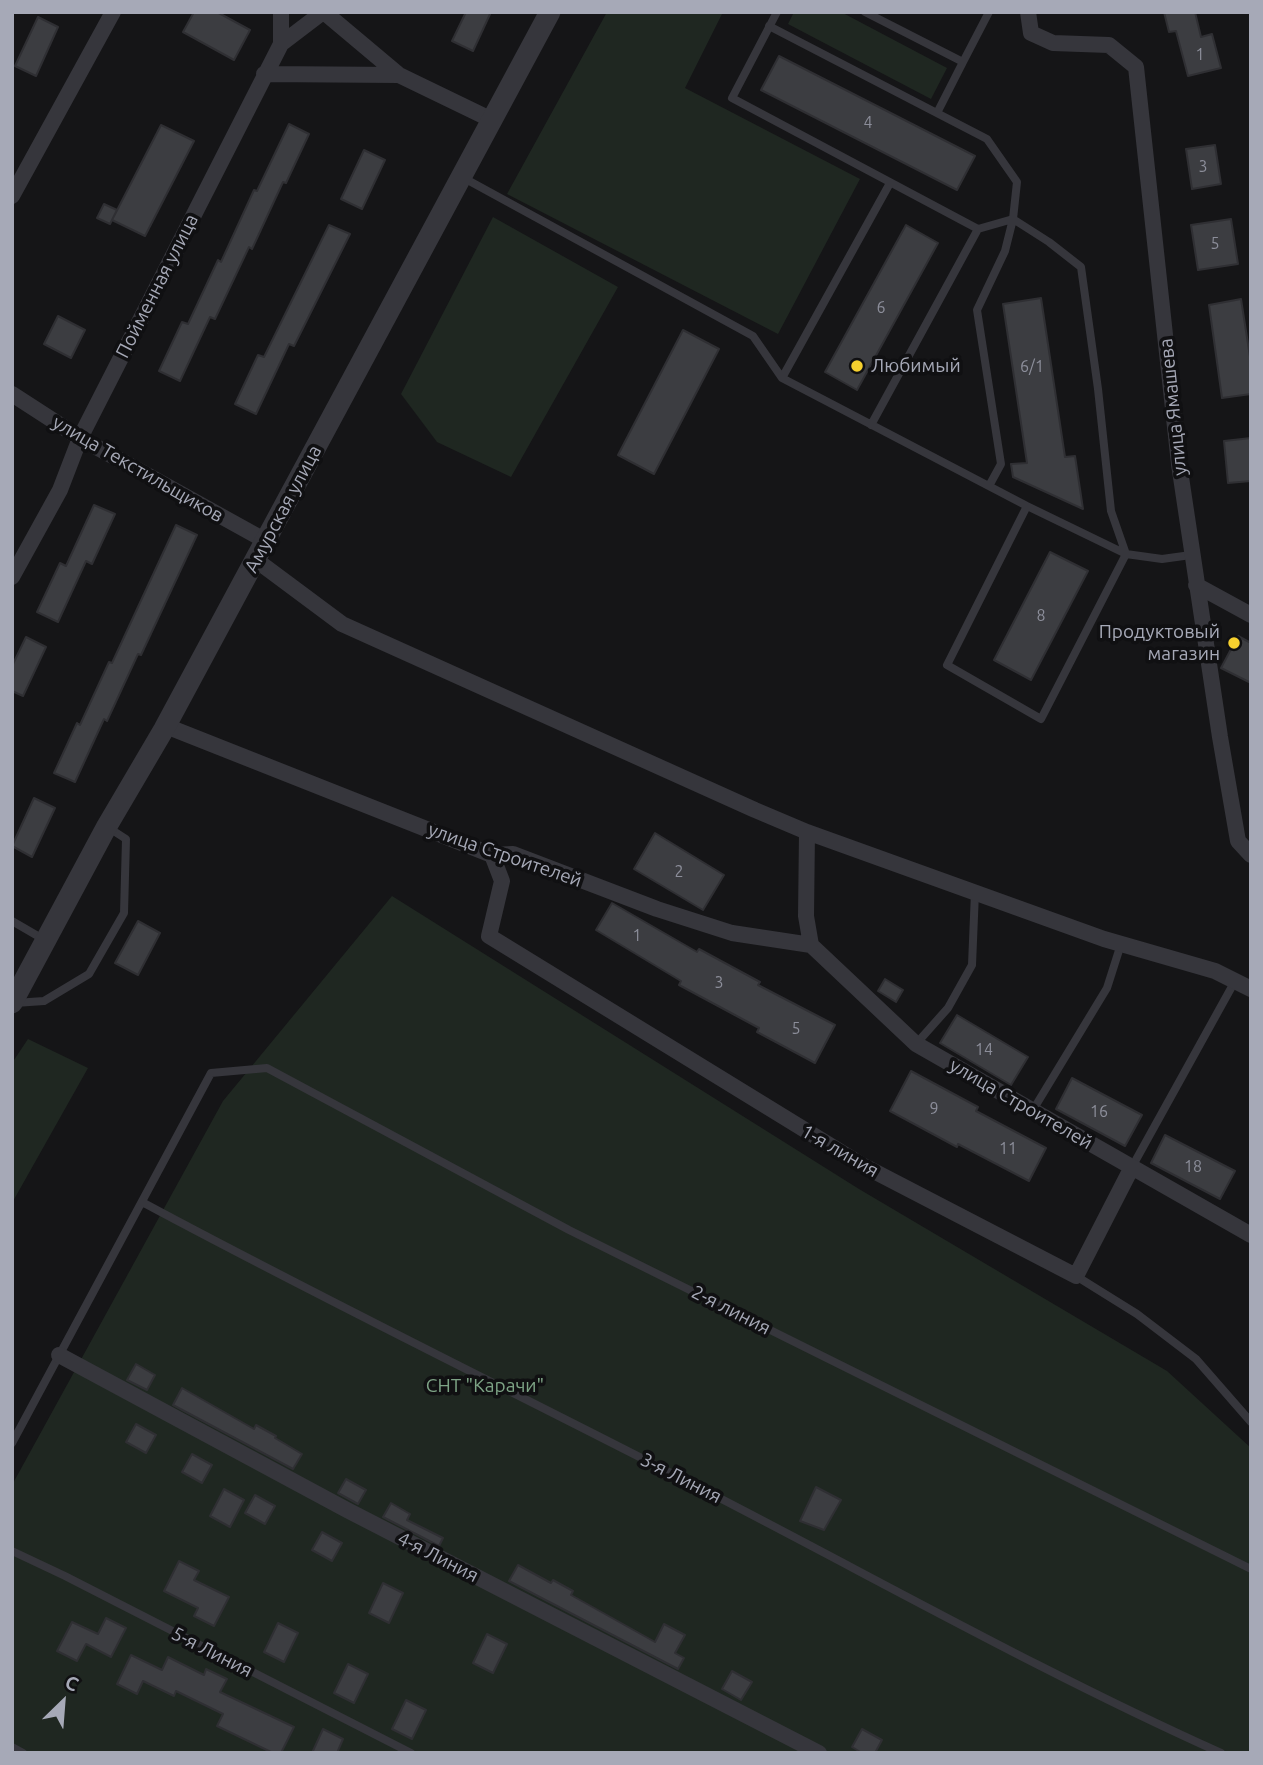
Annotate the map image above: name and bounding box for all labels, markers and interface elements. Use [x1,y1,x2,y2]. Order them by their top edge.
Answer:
house number: 1 [1195,45,1205,65]
house number: 4 [863,113,873,133]
house number: 3 [1198,157,1208,177]
street label: Пойменная улица [111,210,203,362]
house number: 5 [1210,234,1220,254]
house number: 6 [876,298,886,318]
street label: улица Ямашева [1154,337,1192,477]
place label: Любимый [871,355,961,377]
house number: 6/1 [1020,357,1044,377]
marker: Любимый [849,358,865,374]
street label: улица Текстильщиков [48,411,228,527]
street label: Амурская улица [240,441,326,577]
house number: 8 [1036,606,1046,626]
place label: Продуктовый магазин [1099,621,1220,665]
marker: Продуктовый магазин [1226,635,1242,651]
street label: улица Строителей [425,818,585,892]
house number: 2 [674,862,684,882]
house number: 1 [632,926,642,946]
house number: 3 [714,973,724,993]
house number: 5 [791,1019,801,1039]
house number: 14 [975,1040,993,1060]
street label: улица Строителей [945,1054,1097,1154]
house number: 9 [929,1099,939,1119]
house number: 16 [1090,1102,1108,1122]
street label: 1-я линия [797,1120,883,1182]
house number: 11 [999,1139,1017,1159]
house number: 18 [1184,1157,1202,1177]
street label: 2-я линия [688,1280,774,1340]
park label: СНТ "Карачи" [426,1375,544,1397]
street label: 3-я Линия [637,1448,725,1508]
street label: 4-я Линия [394,1527,482,1587]
street label: 5-я Линия [168,1622,256,1682]
north arrow [28,1667,98,1737]
text: С [62,1670,82,1696]

